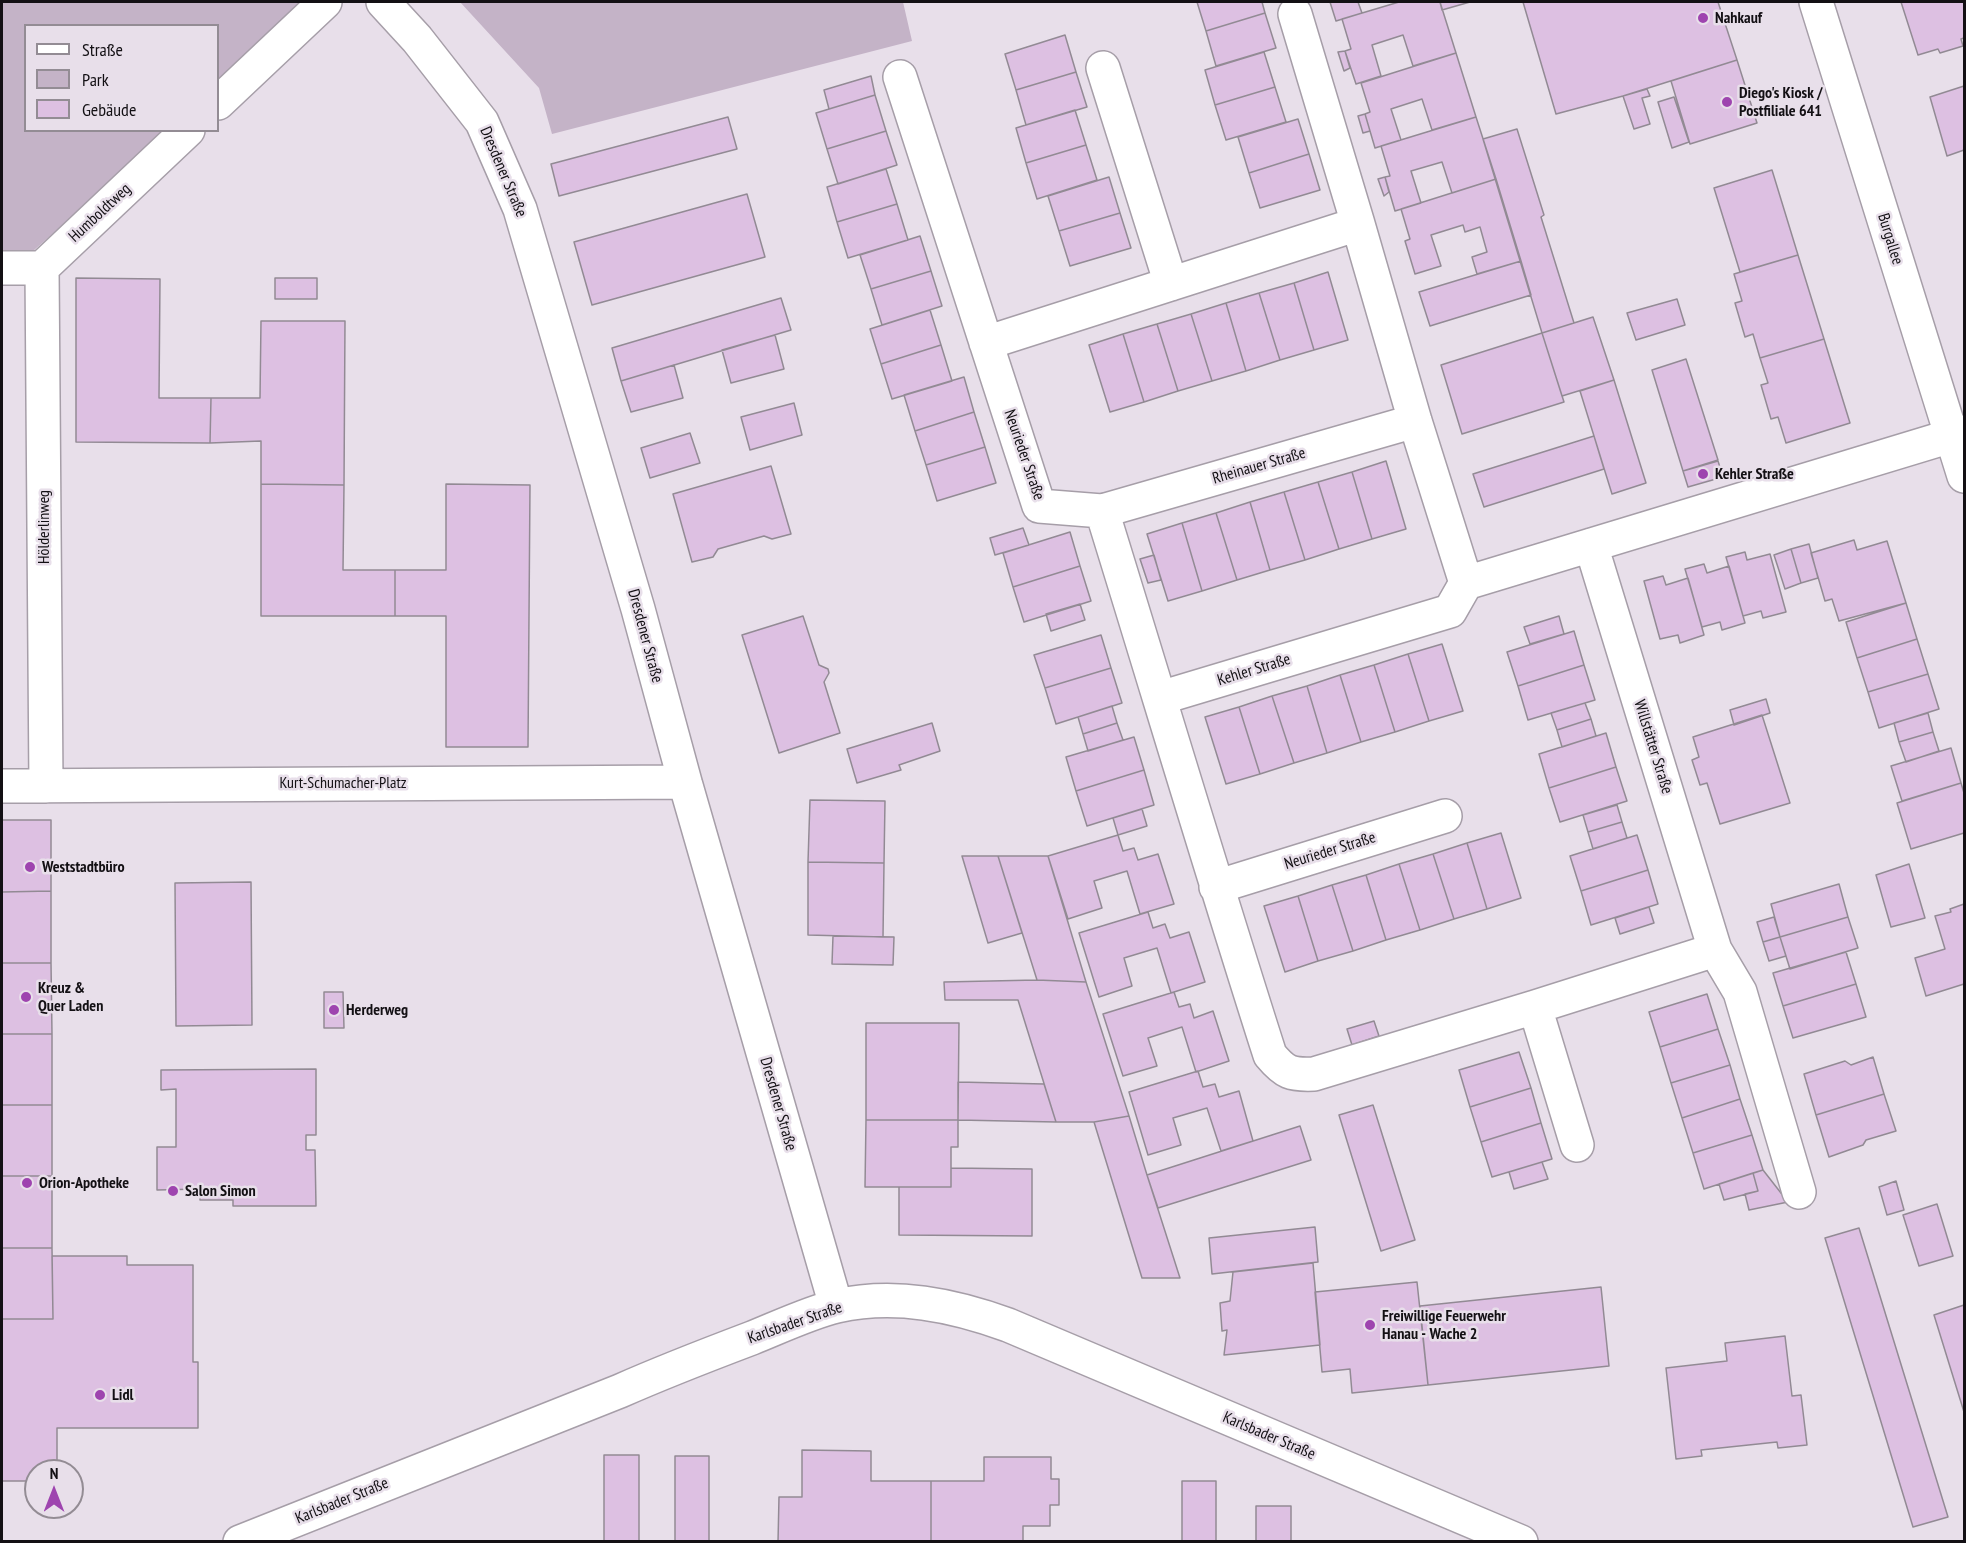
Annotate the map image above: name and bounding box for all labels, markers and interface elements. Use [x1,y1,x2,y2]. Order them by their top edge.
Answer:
place label: Nahkauf [1715,8,1762,28]
marker: Nahkauf [1696,11,1710,25]
legend [24,24,219,132]
text: Straße [82,38,123,61]
text: Park [82,68,109,91]
place label: Diego's Kiosk / Postfiliale 641 [1739,83,1823,121]
marker: Diego's Kiosk / Postfiliale 641 [1720,95,1734,109]
text: Gebäude [82,98,136,121]
street label: Dresdener Straße [475,124,531,220]
street label: Humboldtweg [65,180,135,246]
street label: Burgallee [1873,211,1907,267]
street label: Neurieder Straße [1000,407,1048,503]
street label: Rheinauer Straße [1210,444,1308,488]
place label: Kehler Straße [1715,464,1794,484]
marker: Kehler Straße [1696,467,1710,481]
street label: Hölderlinweg [34,490,54,564]
street label: Dresdener Straße [623,587,667,685]
street label: Kehler Straße [1215,650,1293,690]
street label: Willstätter Straße [1630,698,1676,796]
street label: Kurt-Schumacher-Platz [279,773,407,793]
street label: Neurieder Straße [1282,828,1378,874]
place label: Weststadtbüro [42,857,125,877]
marker: Weststadtbüro [23,860,37,874]
place label: Kreuz & Quer Laden [38,978,103,1016]
marker: Kreuz & Quer Laden [19,990,33,1004]
place label: Herderweg [346,1000,408,1020]
marker: Herderweg [327,1003,341,1017]
street label: Dresdener Straße [756,1055,800,1153]
place label: Orion-Apotheke [39,1173,129,1193]
marker: Orion-Apotheke [20,1176,34,1190]
place label: Salon Simon [185,1181,256,1201]
marker: Salon Simon [166,1184,180,1198]
street label: Karlsbader Straße [745,1298,845,1348]
place label: Freiwillige Feuerwehr Hanau - Wache 2 [1382,1306,1506,1344]
marker: Freiwillige Feuerwehr Hanau - Wache 2 [1363,1318,1377,1332]
place label: Lidl [112,1385,133,1405]
marker: Lidl [93,1388,107,1402]
street label: Karlsbader Straße [1220,1408,1318,1464]
north arrow [24,1459,84,1519]
text: N [50,1463,58,1483]
street label: Karlsbader Straße [293,1474,391,1528]

